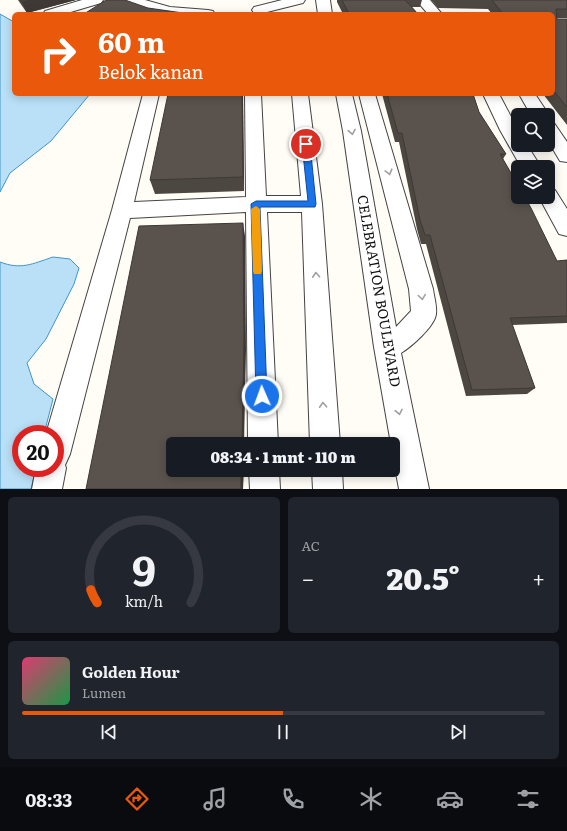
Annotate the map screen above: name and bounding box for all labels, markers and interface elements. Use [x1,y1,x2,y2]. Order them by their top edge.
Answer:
text: 60 m [98,20,165,62]
icon: right [32,28,84,80]
text: Belok kanan [98,58,203,85]
map controls [511,108,555,204]
button: search [511,108,555,152]
pin [289,127,323,161]
one-way arrow [347,129,356,135]
icon: arrive [295,133,317,155]
button: layers [511,160,555,204]
one-way arrow [384,169,392,175]
street label: CELEBRATION BOULEVARD [353,193,407,389]
one-way arrow [312,272,320,278]
one-way arrow [417,294,426,301]
position arrow [241,375,283,417]
one-way arrow [319,402,328,408]
one-way arrow [395,409,403,415]
speed limit sign: 20 [12,425,64,477]
text: 08:34 · 1 mnt · 110 m [210,445,356,468]
text: AC [302,536,320,555]
text: 9 [132,537,156,599]
text: 20.5° [387,555,460,599]
text: − [302,561,314,594]
text: + [532,561,545,594]
text: km/h [125,590,163,611]
text: Golden Hour [82,660,180,683]
text: Lumen [82,683,126,702]
icon: previous [98,721,120,743]
icon: pause [272,721,294,743]
icon: next [447,721,469,743]
icon: directions [123,785,151,813]
icon: music [201,785,229,813]
icon: phone [279,785,307,813]
icon: climate [357,785,385,813]
icon: car [436,785,464,813]
icon: filters [514,785,542,813]
text: 08:33 [25,786,72,813]

